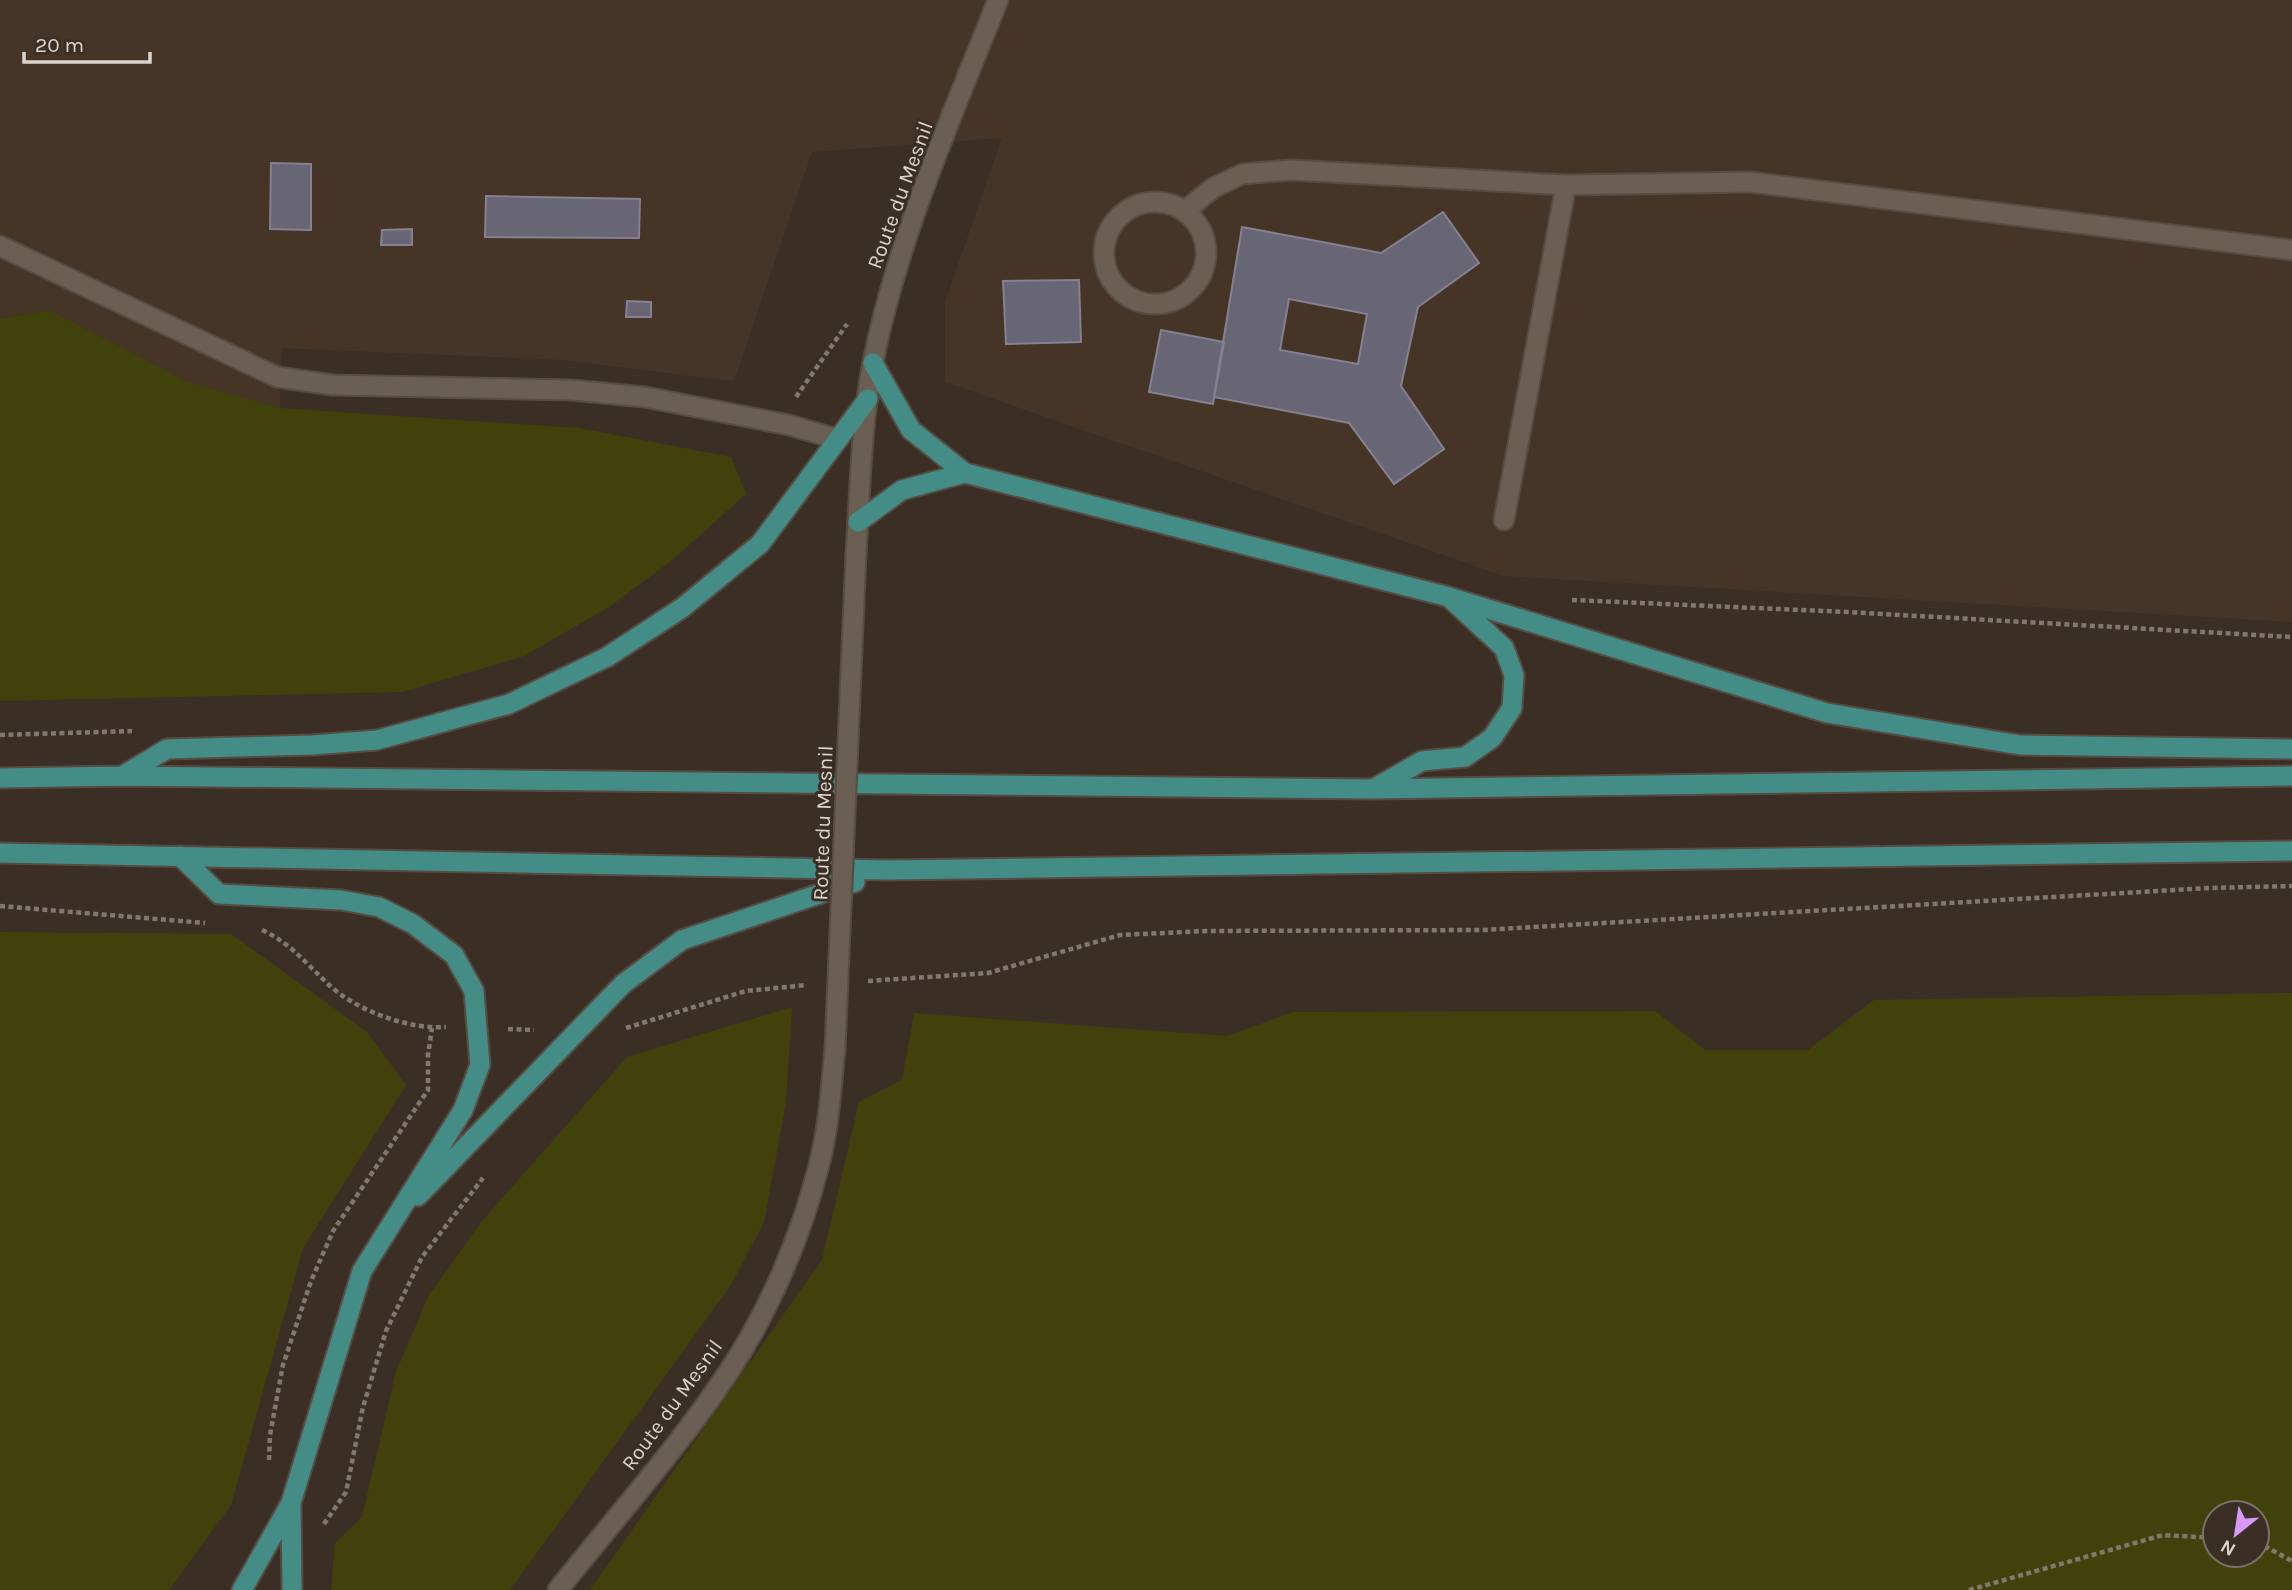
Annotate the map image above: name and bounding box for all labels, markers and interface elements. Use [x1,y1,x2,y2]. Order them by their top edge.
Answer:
scale bar [24,21,150,65]
text: 20 m [35,33,84,57]
street label: Route du Mesnil [862,118,938,272]
street label: Route du Mesnil [808,745,838,901]
street label: Route du Mesnil [617,1335,727,1475]
north arrow [2201,1499,2271,1569]
text: N [2217,1535,2239,1561]

